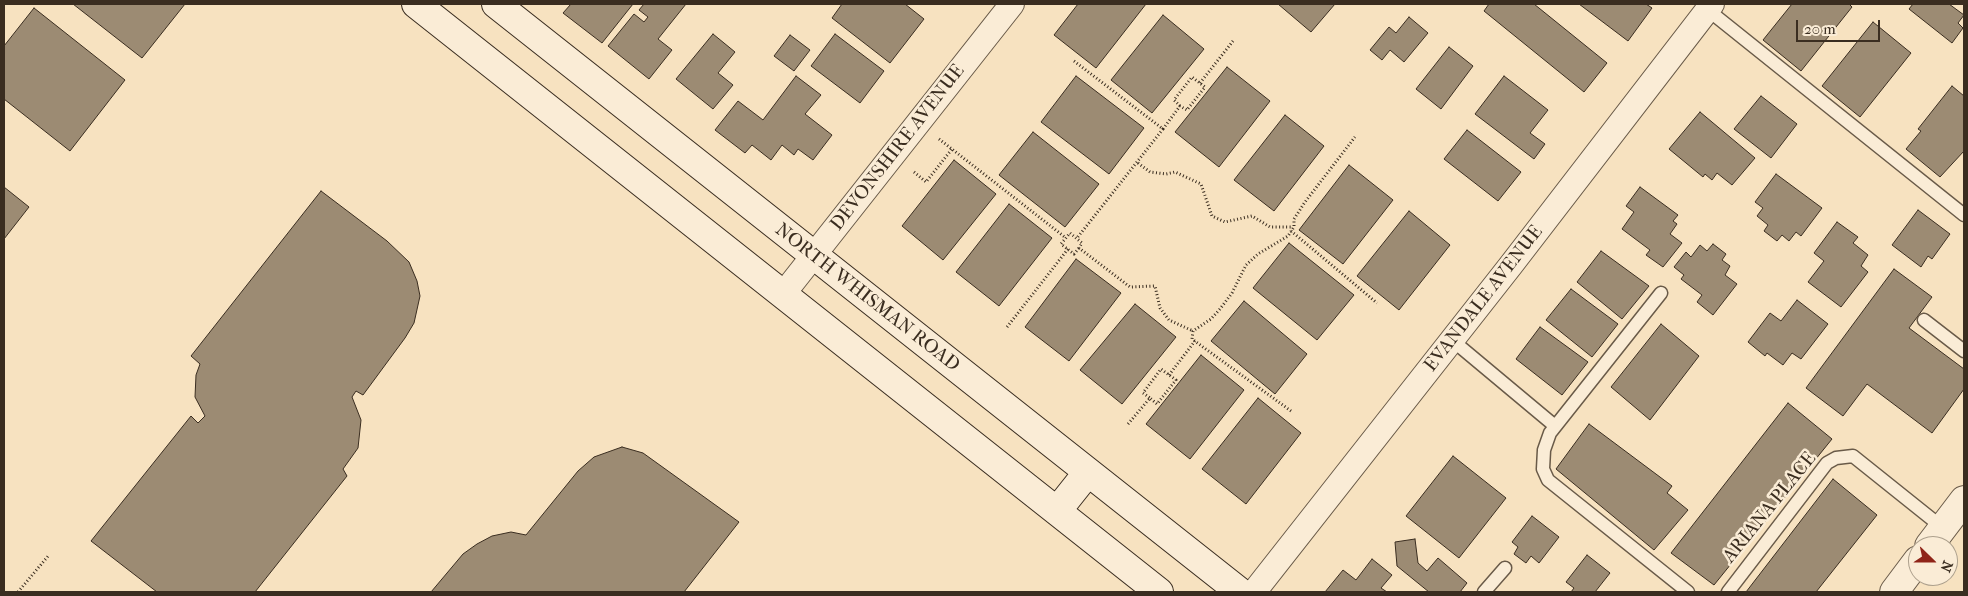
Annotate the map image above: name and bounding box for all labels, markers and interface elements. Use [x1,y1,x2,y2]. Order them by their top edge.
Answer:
scale bar [1798,10,1882,42]
text: 20 m [1804,20,1836,38]
street label: DEVONSHIRE AVENUE [826,60,970,236]
street label: NORTH WHISMAN ROAD [770,219,964,377]
street label: EVANDALE AVENUE [1420,221,1548,377]
street label: ARIANA PLACE [1718,448,1822,568]
north arrow [1908,536,1958,586]
text: N [1937,558,1956,575]

